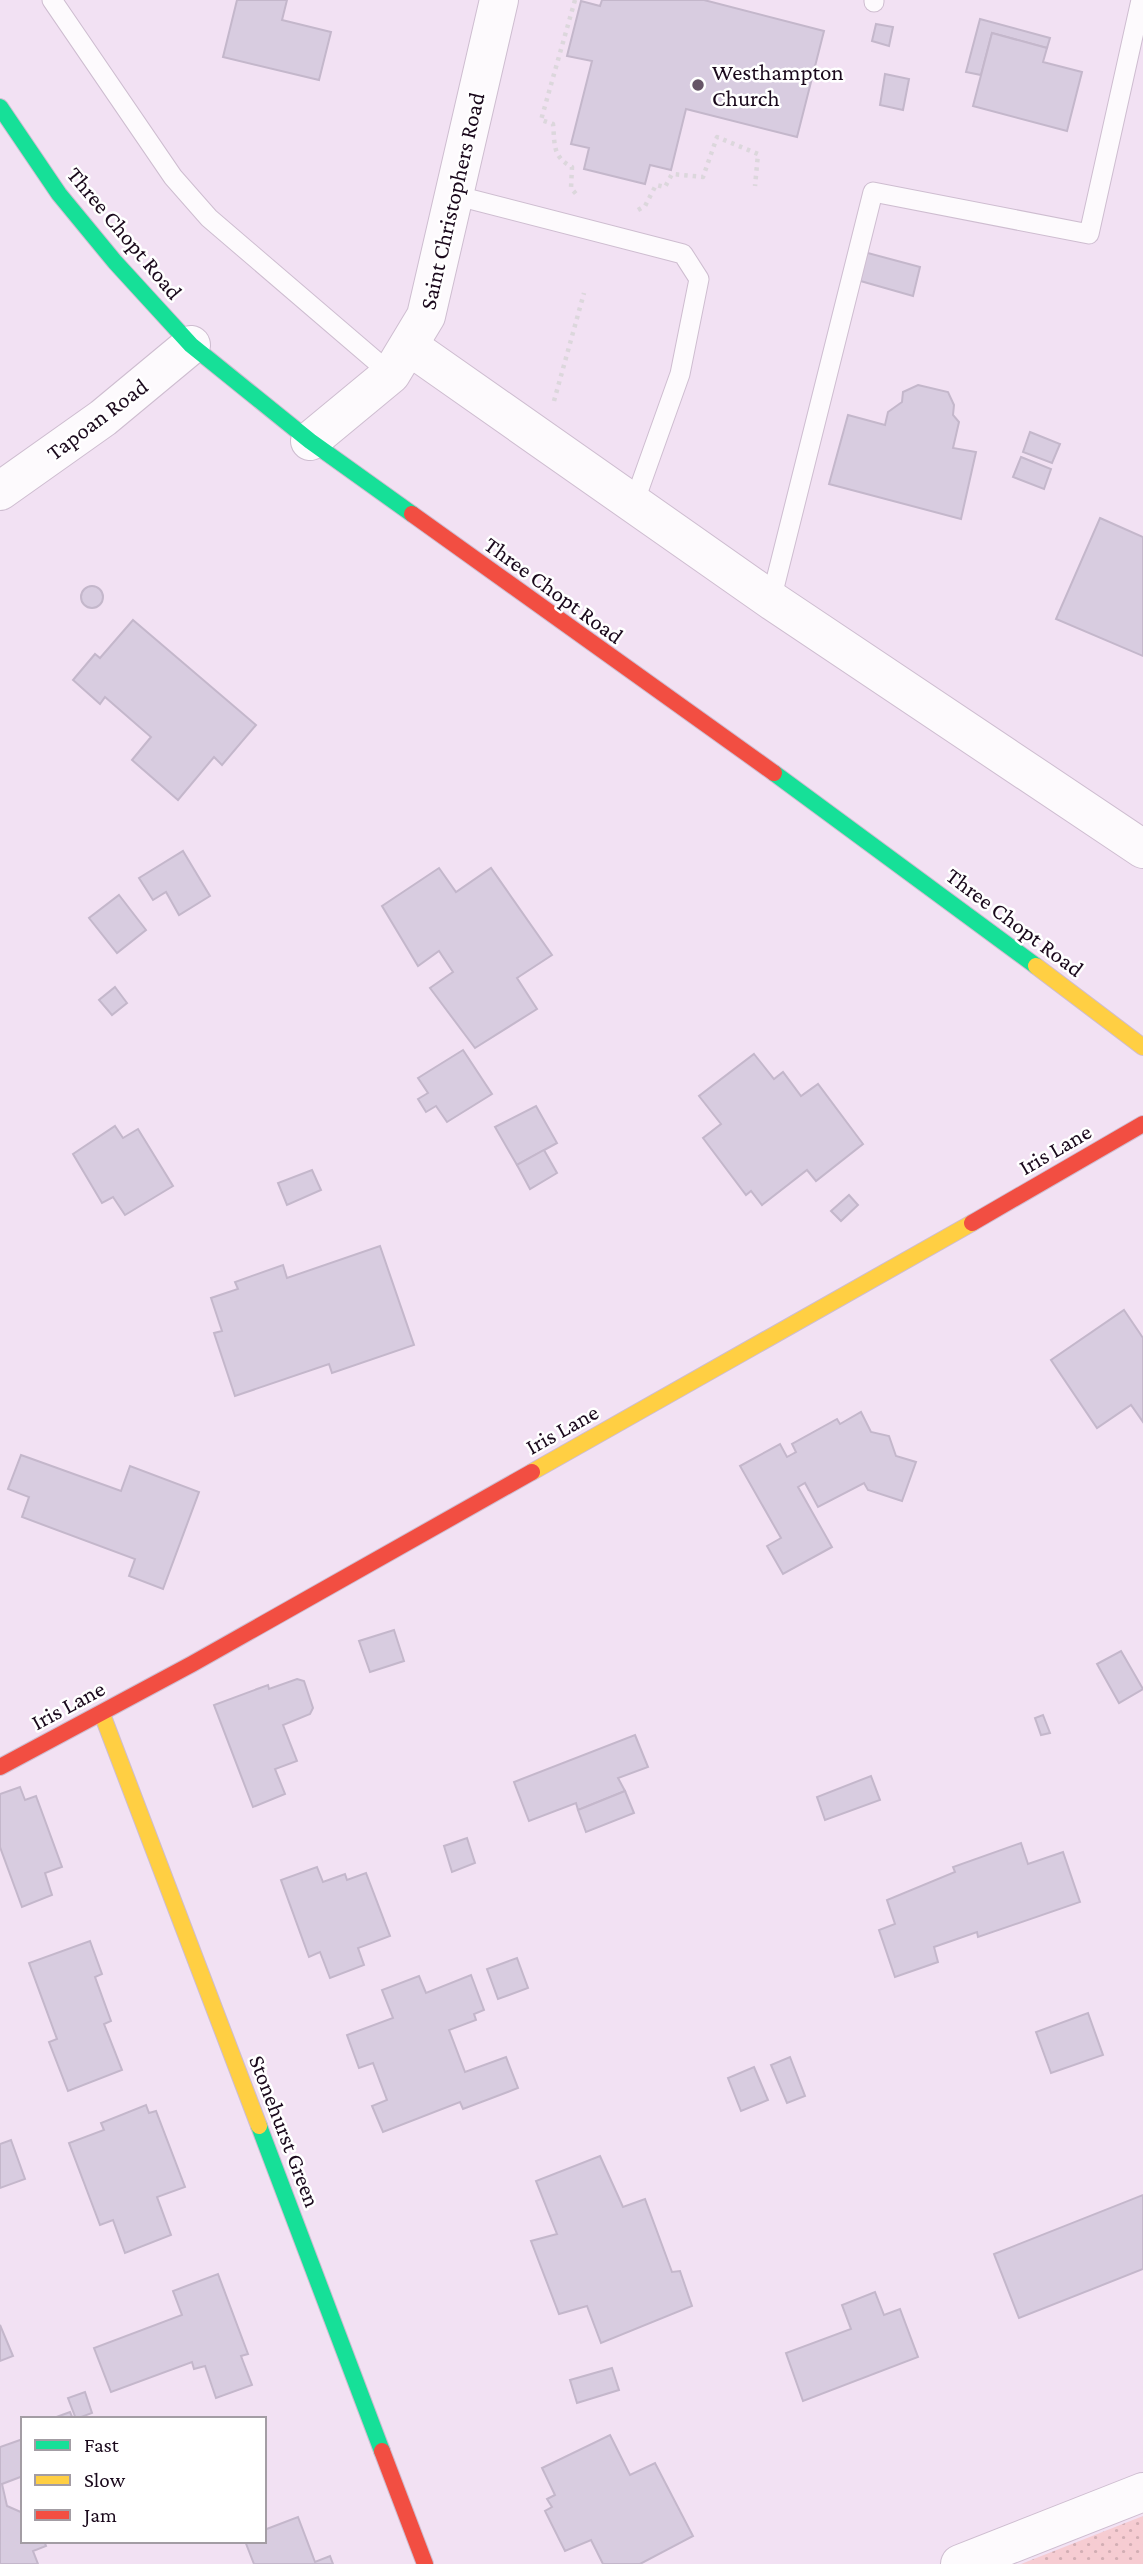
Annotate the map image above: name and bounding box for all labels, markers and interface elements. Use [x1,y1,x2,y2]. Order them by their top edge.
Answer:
place label: Westhampton Church [712,59,844,111]
marker: Westhampton Church [690,77,706,93]
street label: Saint Christophers Road [414,90,490,312]
street label: Three Chopt Road [62,161,188,305]
street label: Tapoan Road [41,373,153,465]
street label: Three Chopt Road [480,531,628,649]
street label: Three Chopt Road [941,862,1089,982]
street label: Iris Lane [1014,1118,1096,1180]
street label: Iris Lane [521,1398,603,1460]
street label: Iris Lane [27,1675,109,1735]
street label: Stonehurst Green [244,2051,326,2211]
legend [21,2417,266,2543]
text: Fast [84,2433,120,2457]
text: Slow [84,2468,126,2492]
text: Jam [82,2503,117,2527]

